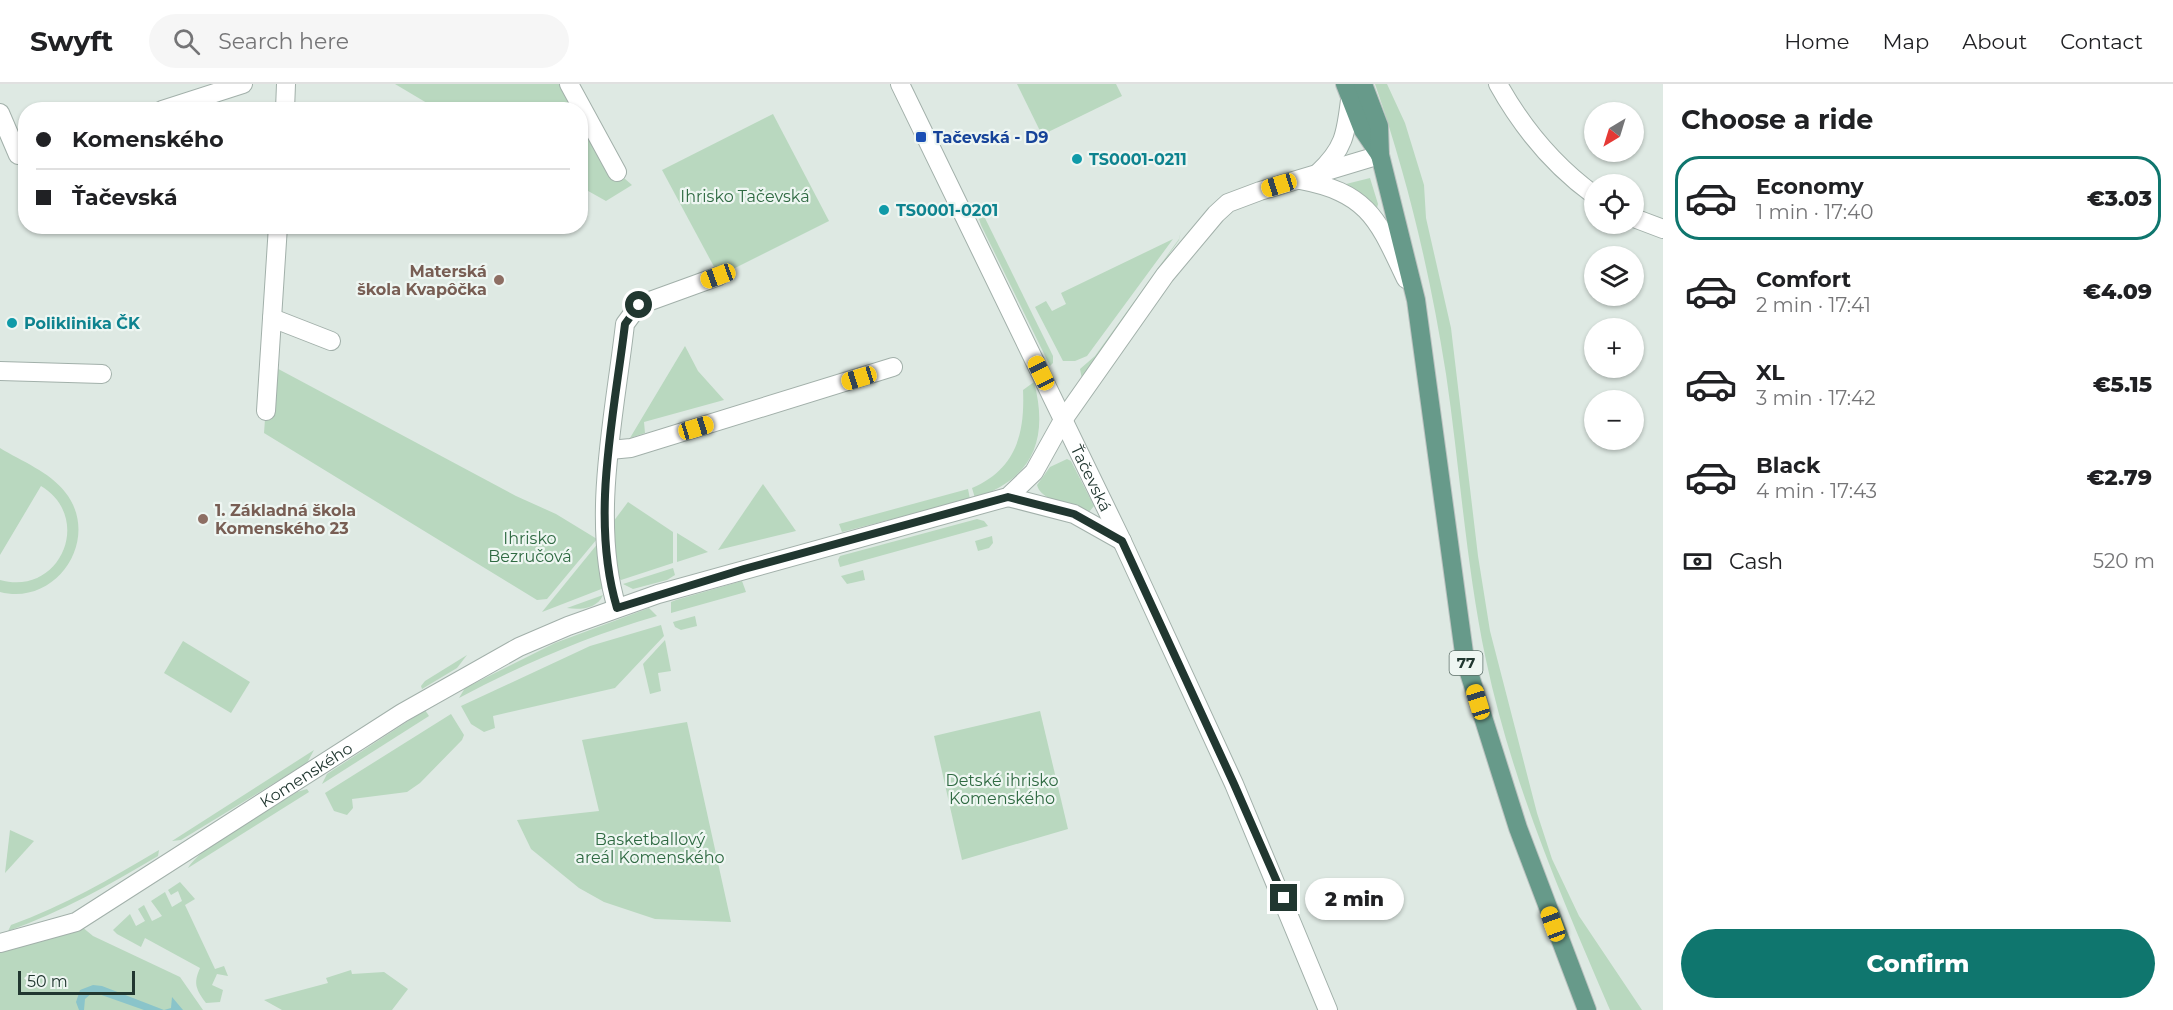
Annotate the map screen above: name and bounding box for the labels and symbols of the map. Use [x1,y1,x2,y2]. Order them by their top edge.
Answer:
north arrow [1584,102,1644,162]
place label: Tačevská - D9 [933,128,1048,147]
marker: Tačevská - D9 [914,130,928,144]
place label: TS0001-0211 [1089,150,1187,169]
marker: TS0001-0211 [1070,152,1084,166]
car [1259,171,1299,199]
park label: Ihrisko Tačevská [680,187,810,206]
place label: TS0001-0201 [896,201,998,220]
marker: TS0001-0201 [877,203,891,217]
car [698,261,738,291]
place label: Materská škola Kvapôčka [357,262,487,299]
marker: Materská škola Kvapôčka [492,273,506,287]
route start [625,291,652,318]
place label: Poliklinika ČK [24,314,141,333]
marker: Poliklinika ČK [5,316,19,330]
car [1025,353,1057,393]
car [839,364,879,392]
car [676,414,716,442]
street label: Ťačevská [1067,442,1115,515]
place label: 1. Základná škola Komenského 23 [215,501,356,538]
marker: 1. Základná škola Komenského 23 [196,512,210,526]
park label: Ihrisko Bezručová [488,529,572,566]
road number: 77 [1450,651,1482,675]
car [1464,682,1492,722]
street label: Komenského [256,738,356,812]
park label: Detské ihrisko Komenského [945,771,1059,808]
park label: Basketballový areál Komenského [575,830,725,867]
callout: 2 min [1305,877,1404,919]
route end [1270,884,1297,911]
car [1538,904,1568,944]
scale bar [18,968,135,996]

